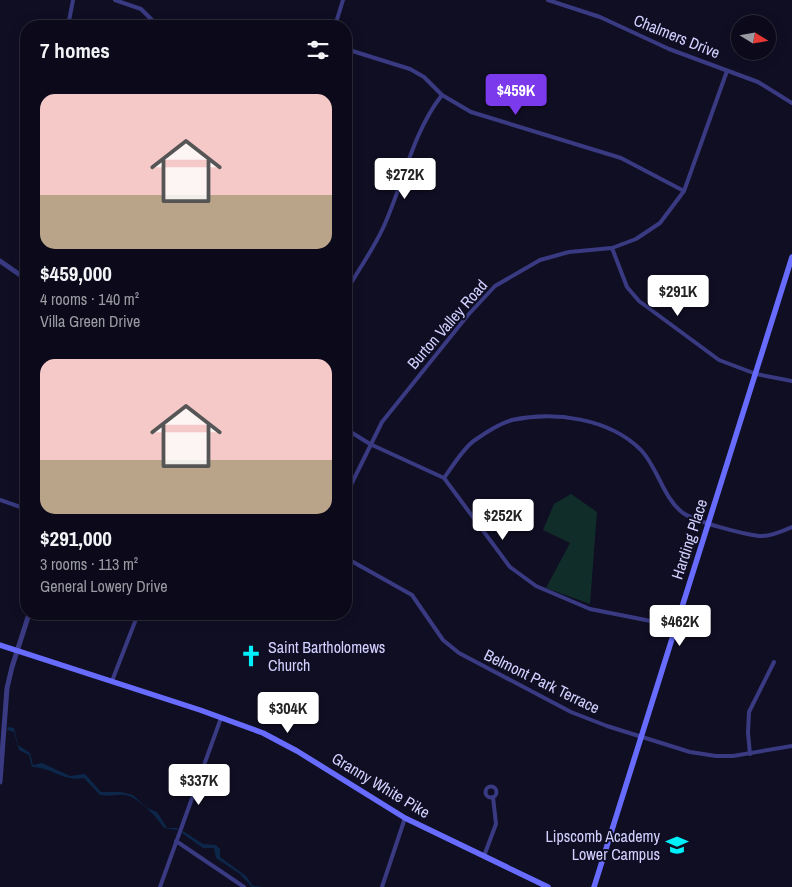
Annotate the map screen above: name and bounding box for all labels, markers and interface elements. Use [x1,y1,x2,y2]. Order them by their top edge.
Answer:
street label: Chalmers Drive [631,9,723,63]
north arrow [731,15,776,60]
map controls [731,15,776,60]
text: 7 homes [40,36,110,65]
icon: filters [304,36,332,64]
pin: $459K [481,74,551,116]
text: $459K [497,79,535,101]
icon: home [141,126,231,216]
pin: $272K [370,158,440,200]
text: $272K [386,163,424,185]
text: $459,000 [40,259,112,288]
street label: Burton Valley Road [402,274,492,374]
pin: $291K [643,274,713,317]
text: $291K [659,280,697,302]
text: 4 rooms · 140 m² [40,288,139,310]
text: Villa Green Drive [40,310,140,332]
icon: home [141,391,231,481]
street label: Harding Place [666,496,712,582]
pin: $252K [468,498,538,541]
text: $252K [484,504,522,526]
text: $291,000 [40,524,112,553]
text: 3 rooms · 113 m² [40,553,138,575]
text: General Lowery Drive [40,575,168,597]
pin: $462K [645,604,715,647]
text: $462K [661,610,699,632]
place label: Saint Bartholomews Church [268,636,385,676]
church icon: Saint Bartholomews Church [238,643,264,669]
street label: Belmont Park Terrace [481,644,603,718]
pin: $304K [253,692,323,734]
text: $304K [269,697,307,719]
street label: Granny White Pike [328,747,434,823]
pin: $337K [164,764,234,806]
text: $337K [180,769,218,791]
place label: Lipscomb Academy Lower Campus [546,825,660,865]
school or university icon: Lipscomb Academy Lower Campus [664,832,690,858]

